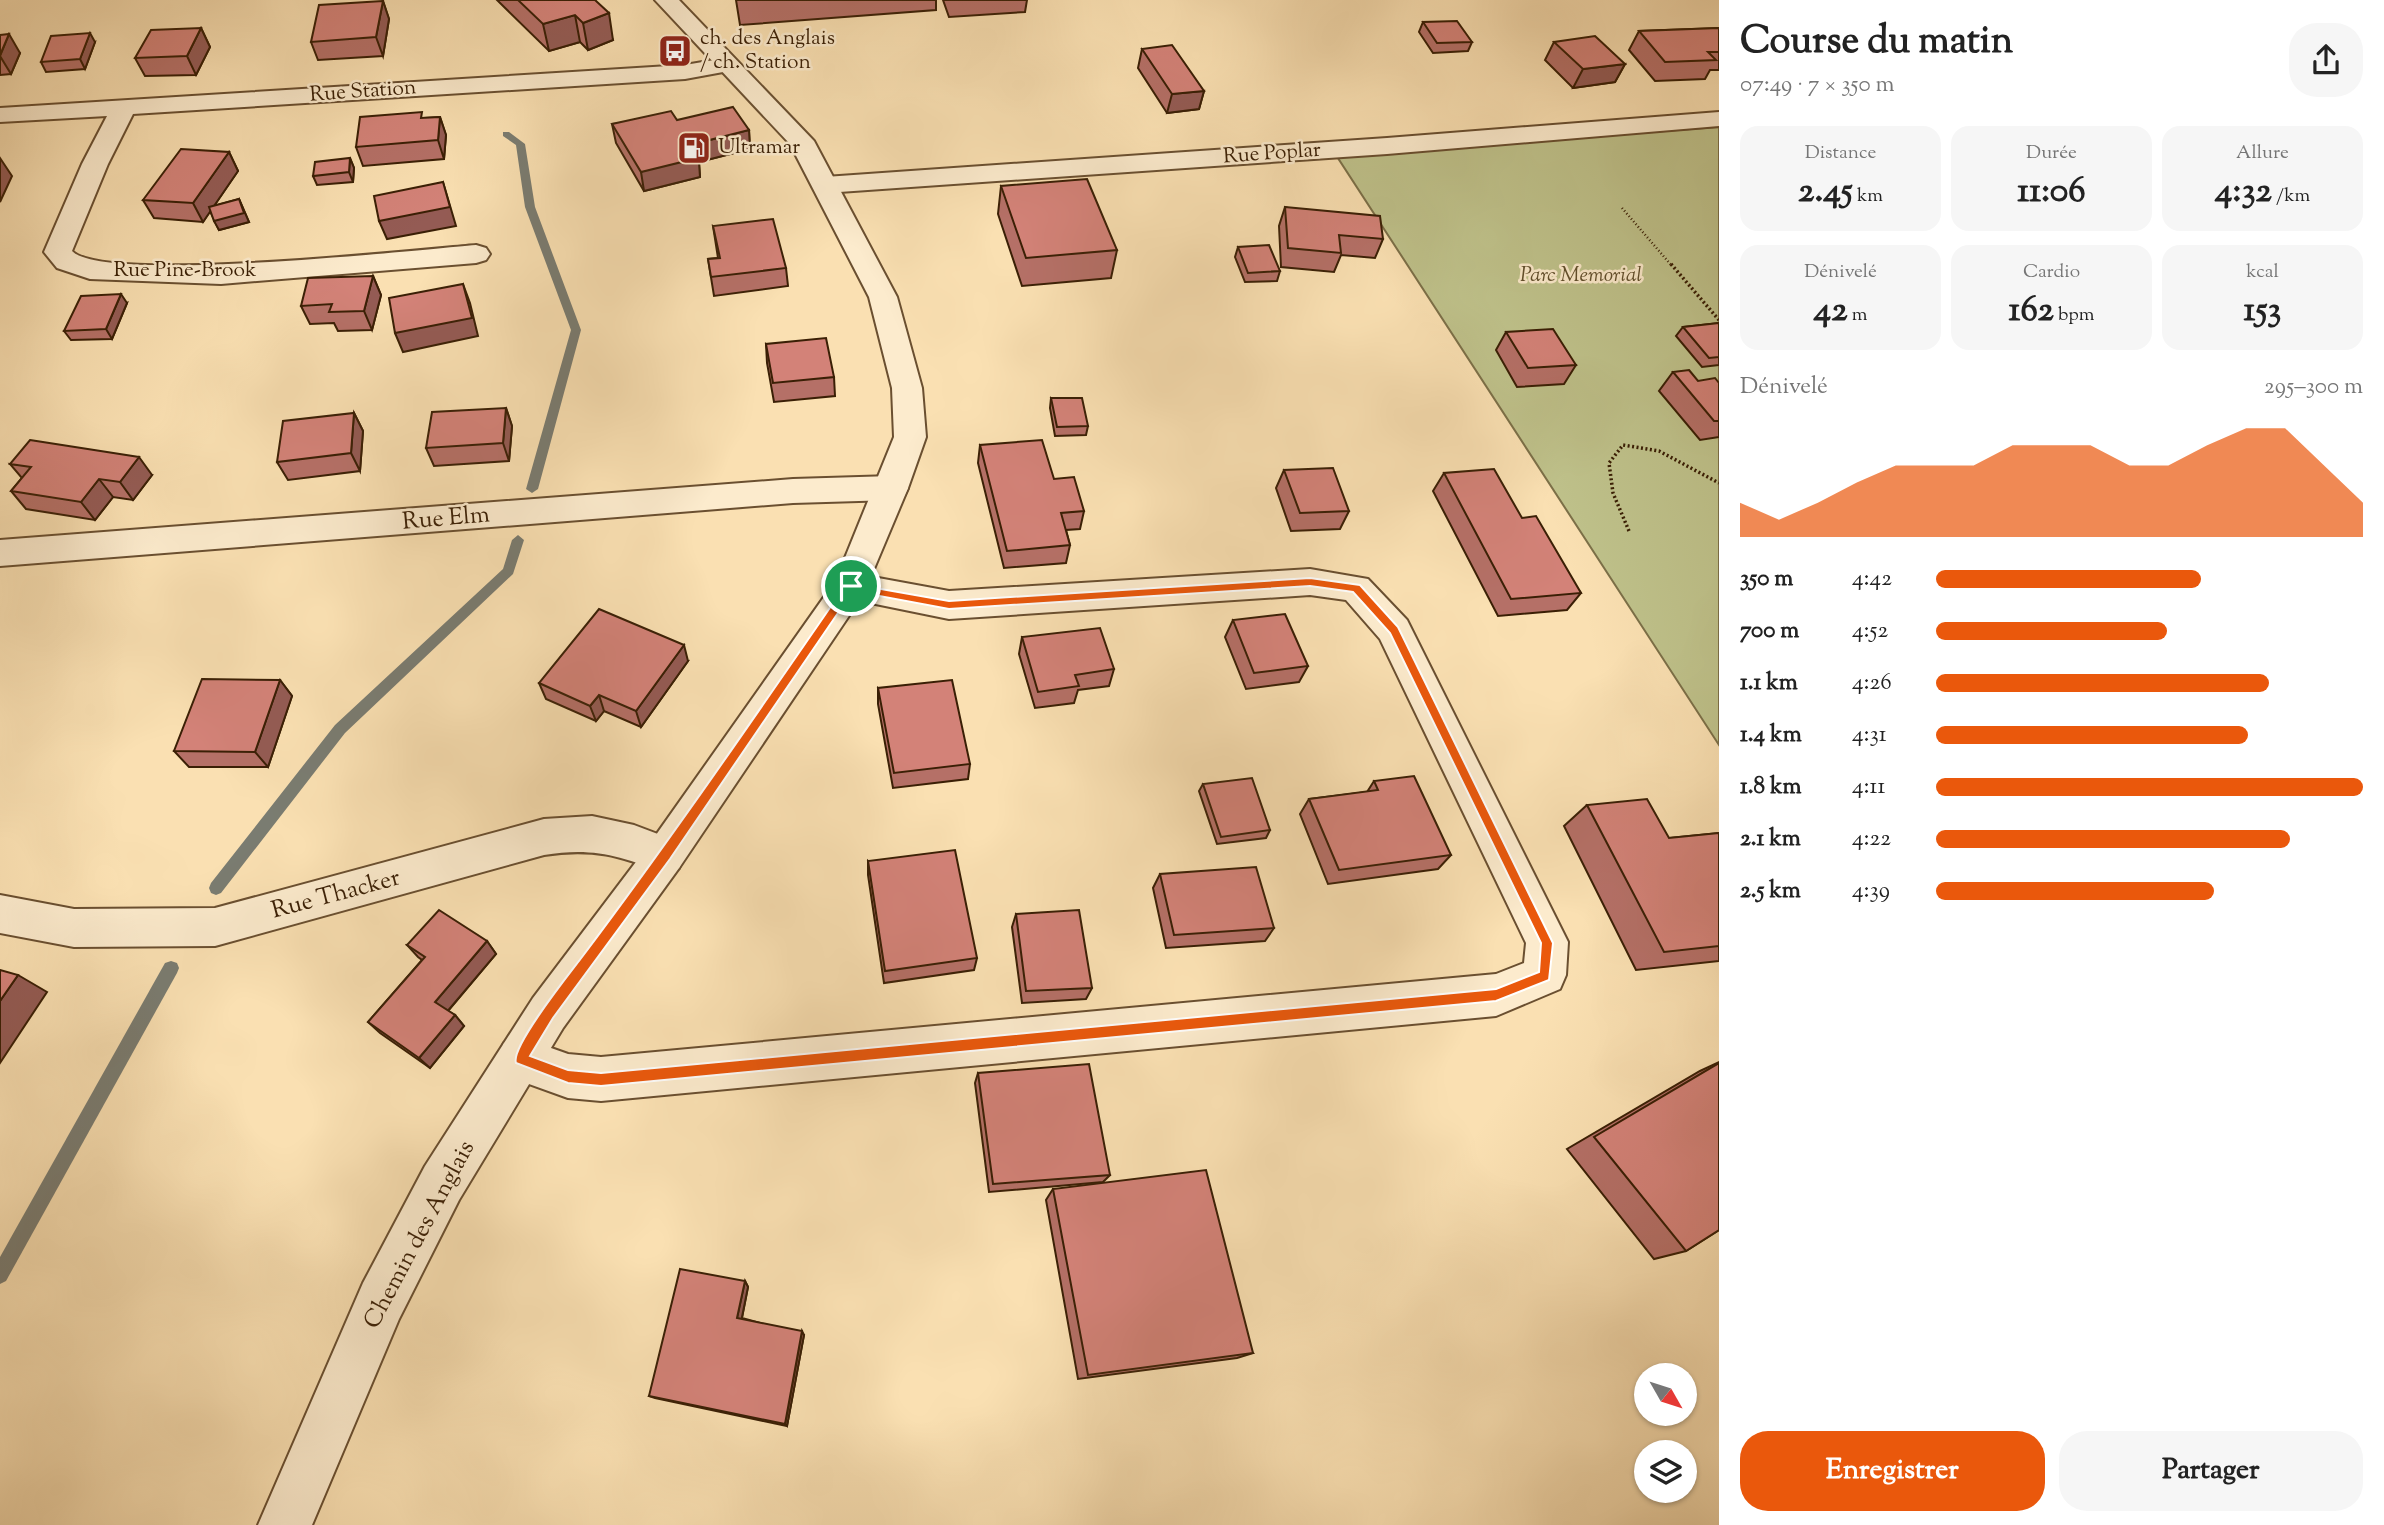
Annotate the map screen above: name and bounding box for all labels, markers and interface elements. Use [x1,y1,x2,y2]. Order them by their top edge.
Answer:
text: Course du matin [1740,16,2013,70]
button: share [2289,23,2363,97]
place label: ch. des Anglais / ch. Station [700,24,835,78]
bus stop icon: ch. des Anglais / ch. Station [656,32,694,70]
text: 07:49 · 7 × 350 m [1740,69,1895,102]
street label: Rue Station [309,73,417,111]
fuel station icon: Ultramar [675,129,713,167]
place label: Ultramar [718,133,800,163]
street label: Rue Poplar [1222,136,1322,172]
text: Distance [1805,140,1876,167]
text: Durée [2026,140,2077,167]
text: Allure [2236,140,2289,167]
text: 2.45 [1798,167,1853,218]
text: 11:06 [2017,167,2086,218]
text: 4:32 [2215,167,2272,218]
text: km [1853,183,1883,210]
text: /km [2272,183,2310,210]
street label: Rue Pine-Brook [114,256,257,286]
text: Dénivelé [1804,259,1877,286]
text: Cardio [2023,259,2080,286]
text: kcal [2246,259,2279,286]
park label: Parc Memorial [1520,261,1642,291]
text: 42 [1814,286,1848,337]
text: 162 [2009,286,2054,337]
text: 153 [2243,286,2282,337]
text: m [1848,302,1867,329]
text: bpm [2054,302,2094,329]
text: Dénivelé [1740,371,1828,404]
text: 295–300 m [2264,371,2363,404]
street label: Rue Elm [401,498,491,540]
pin [821,556,881,616]
text: 350 m [1740,563,1793,596]
text: 4:42 [1852,563,1892,596]
icon: arrive [832,567,870,605]
text: 700 m [1740,615,1799,648]
text: 4:52 [1852,615,1888,648]
text: 1.1 km [1740,667,1798,700]
text: 4:26 [1852,667,1892,700]
text: 1.4 km [1740,719,1802,752]
text: 4:31 [1852,719,1887,752]
text: 1.8 km [1740,771,1802,804]
text: 4:11 [1852,771,1885,804]
text: 2.1 km [1740,823,1801,856]
text: 4:22 [1852,823,1891,856]
street label: Rue Thacker [268,862,404,928]
text: 2.5 km [1740,875,1801,908]
text: 4:39 [1852,875,1890,908]
street label: Chemin des Anglais [356,1135,484,1335]
north arrow [1634,1363,1698,1426]
map controls [1634,1363,1697,1503]
button: Enregistrer [1740,1431,2045,1511]
button: Partager [2059,1431,2363,1511]
button: layers [1634,1440,1697,1503]

